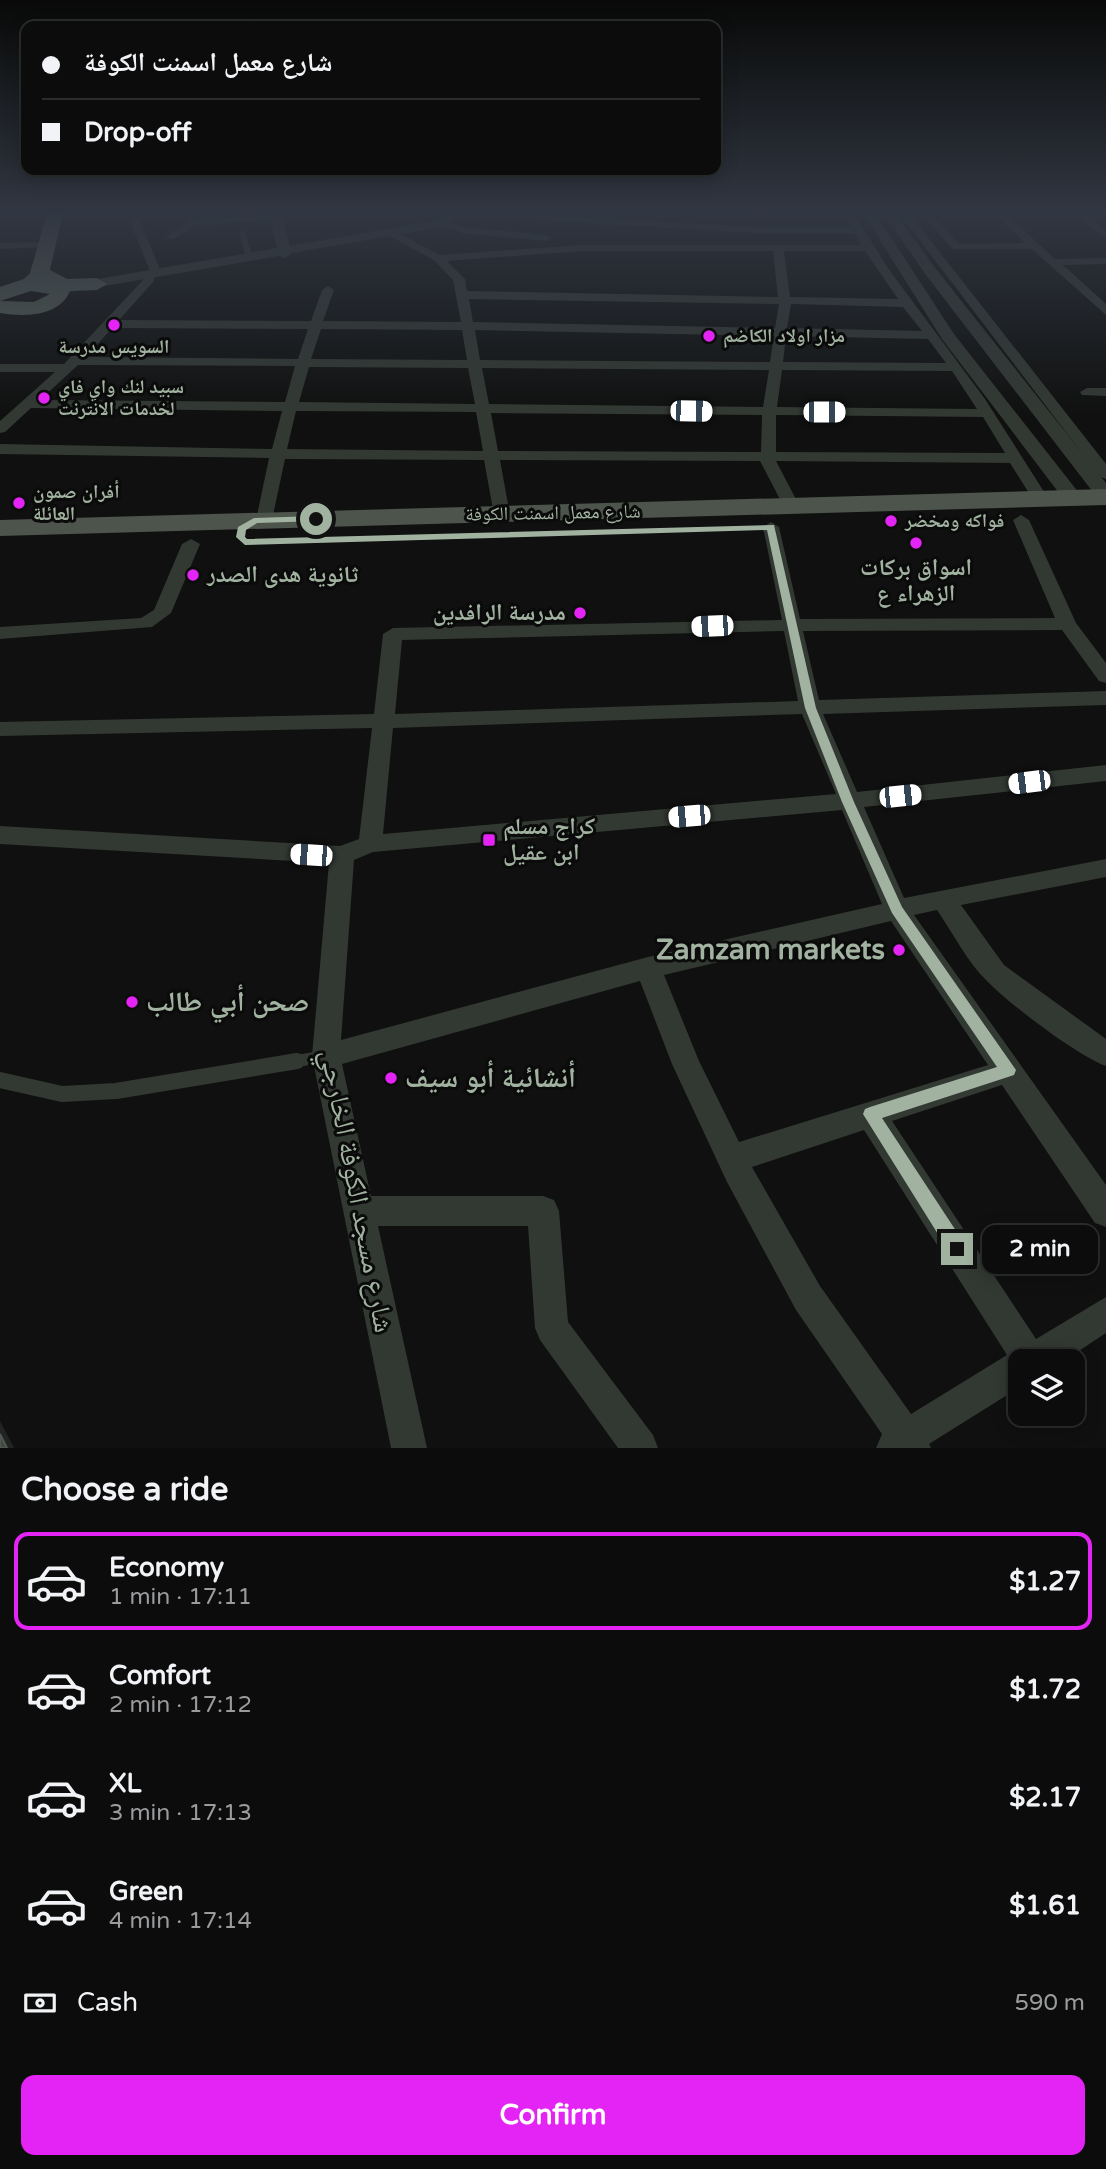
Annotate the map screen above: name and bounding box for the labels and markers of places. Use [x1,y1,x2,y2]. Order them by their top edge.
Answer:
marker: السويس مدرسة [106,317,122,333]
place label: مزار اولاد الكاضم [723,325,845,348]
marker: مزار اولاد الكاضم [701,328,717,344]
place label: السويس مدرسة [59,336,169,358]
place label: سبيد لنك واي فاي لخدمات الانترنت [58,376,184,420]
marker: سبيد لنك واي فاي لخدمات الانترنت [36,390,52,406]
place label: أفران صمون العائلة [33,480,120,525]
marker: أفران صمون العائلة [11,495,27,511]
place label: فواكه ومخضر [904,510,1004,532]
marker: فواكه ومخضر [883,513,899,529]
marker: اسواق بركات الزهراء ع [908,535,924,551]
place label: اسواق بركات الزهراء ع [860,554,972,608]
place label: ثانوية هدى الصدر [206,561,359,589]
marker: ثانوية هدى الصدر [185,567,201,583]
place label: مدرسة الرافدين [433,599,566,627]
marker: مدرسة الرافدين [572,605,588,621]
place label: كراج مسلم ابن عقيل [503,813,595,867]
marker: كراج مسلم ابن عقيل [481,832,497,848]
place label: Zamzam markets [656,933,885,967]
marker: Zamzam markets [891,942,907,958]
place label: صحن أبي طالب [146,984,309,1024]
marker: صحن أبي طالب [124,994,140,1010]
place label: أنشائية أبو سيف [405,1060,576,1095]
marker: أنشائية أبو سيف [383,1070,399,1086]

